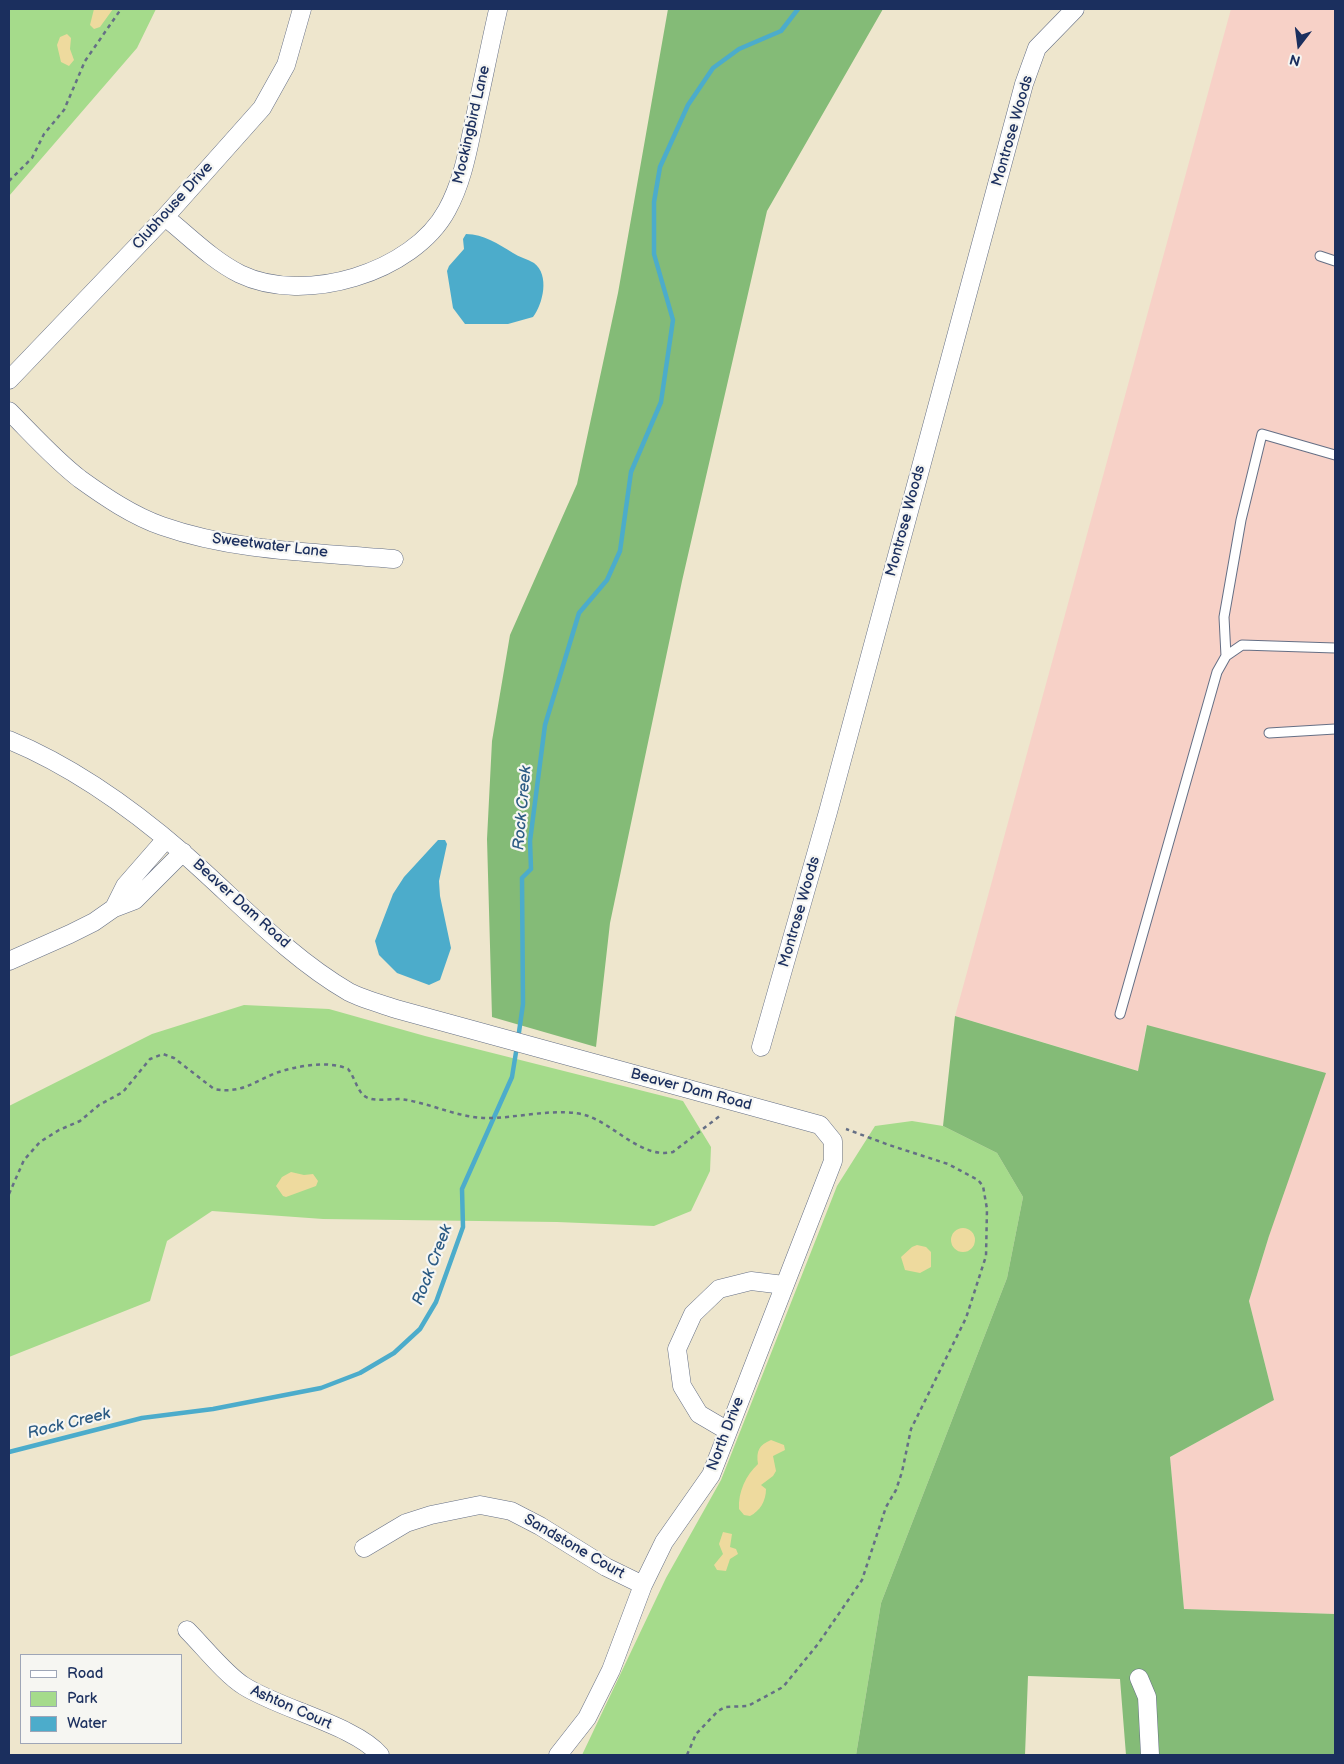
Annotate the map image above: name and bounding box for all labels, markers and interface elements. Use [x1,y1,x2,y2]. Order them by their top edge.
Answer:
north arrow [1274,20,1324,70]
text: N [1288,50,1302,70]
street label: Mockingbird Lane [450,64,494,186]
street label: Montrose Woods [989,74,1037,188]
street label: Clubhouse Drive [129,159,217,253]
street label: Montrose Woods [882,463,930,579]
street label: Sweetwater Lane [211,530,329,562]
water label: Rock Creek [510,765,536,851]
street label: Beaver Dam Road [189,855,293,953]
street label: Montrose Woods [776,855,824,969]
street label: Beaver Dam Road [628,1065,754,1115]
water label: Rock Creek [409,1222,457,1308]
street label: North Drive [704,1395,748,1473]
water label: Rock Creek [26,1404,112,1444]
street label: Sandstone Court [520,1511,628,1583]
legend [20,1654,182,1744]
text: Road [67,1664,103,1683]
street label: Ashton Court [248,1682,334,1734]
text: Park [67,1689,97,1708]
text: Water [67,1714,107,1733]

